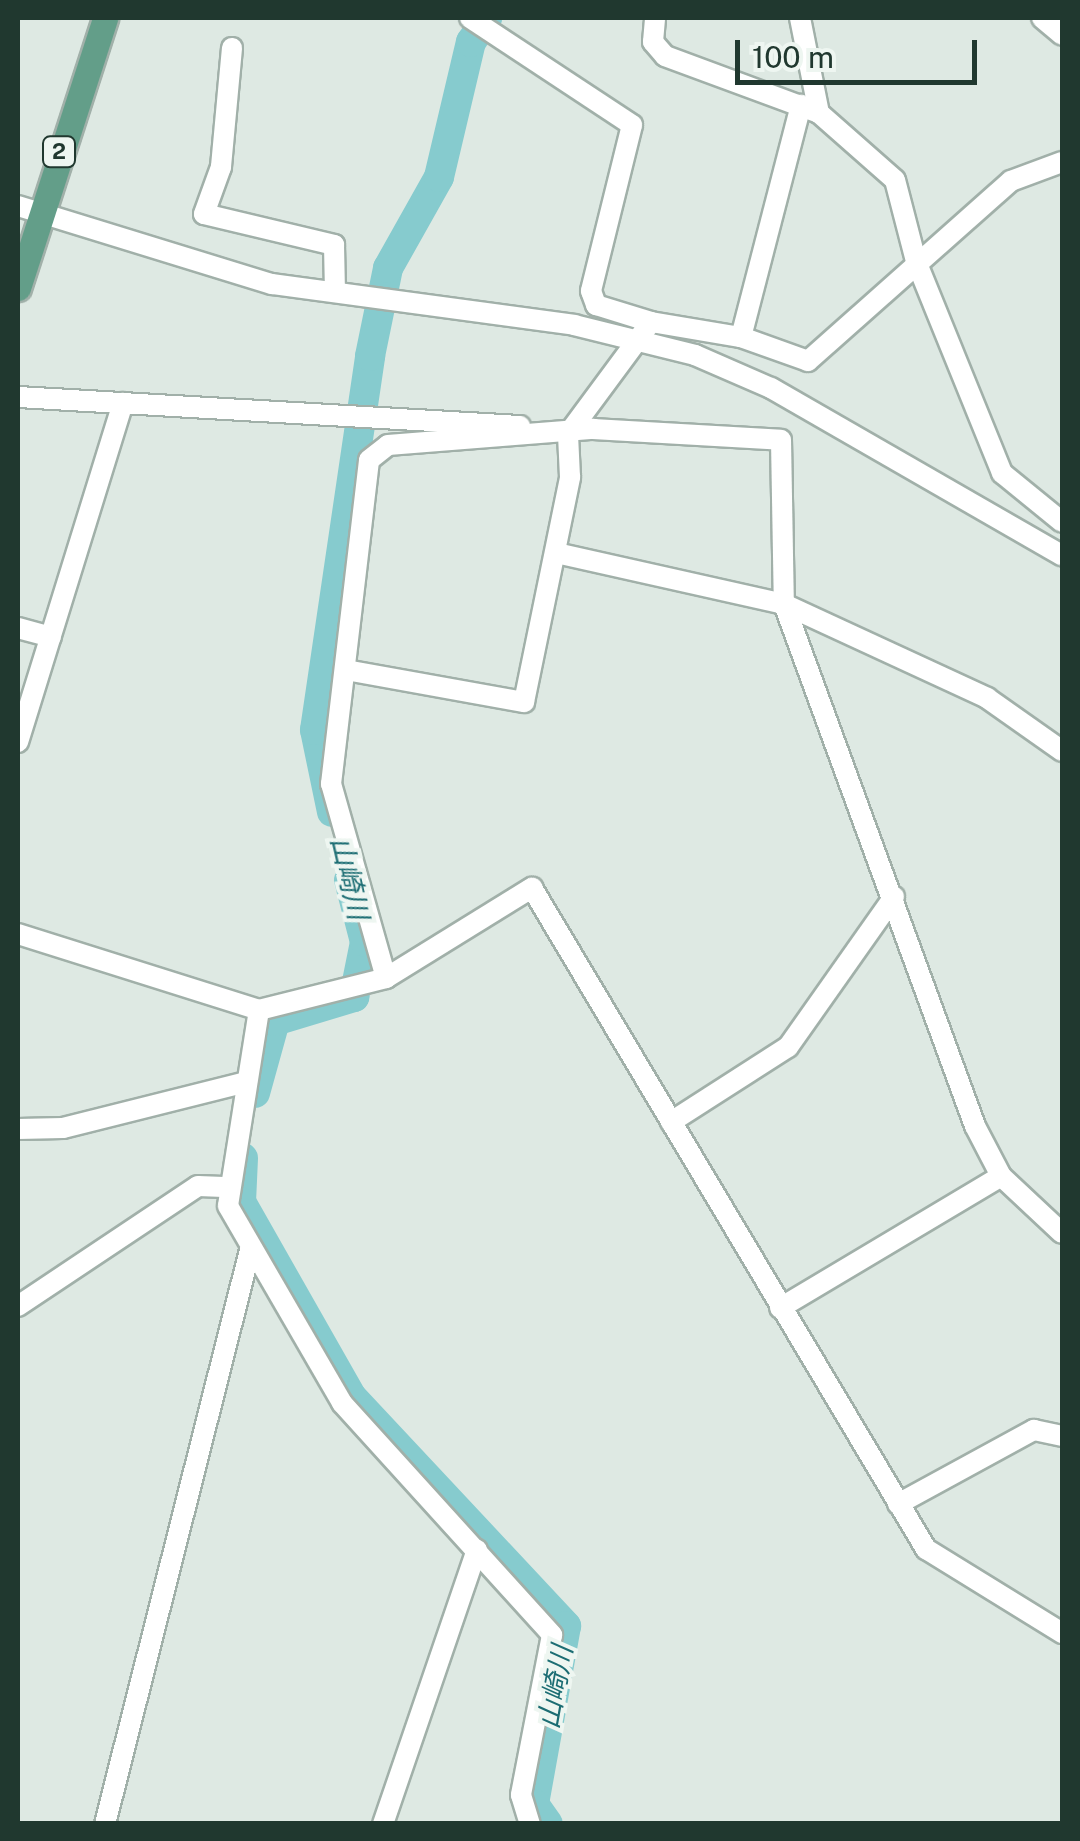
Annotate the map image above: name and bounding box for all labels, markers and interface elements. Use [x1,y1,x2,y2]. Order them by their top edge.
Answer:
scale bar [740,20,982,82]
text: 100 m [752,39,834,75]
road number: 2 [42,135,76,169]
water label: 山崎川 [324,833,376,923]
water label: 山崎川 [531,1643,579,1731]

